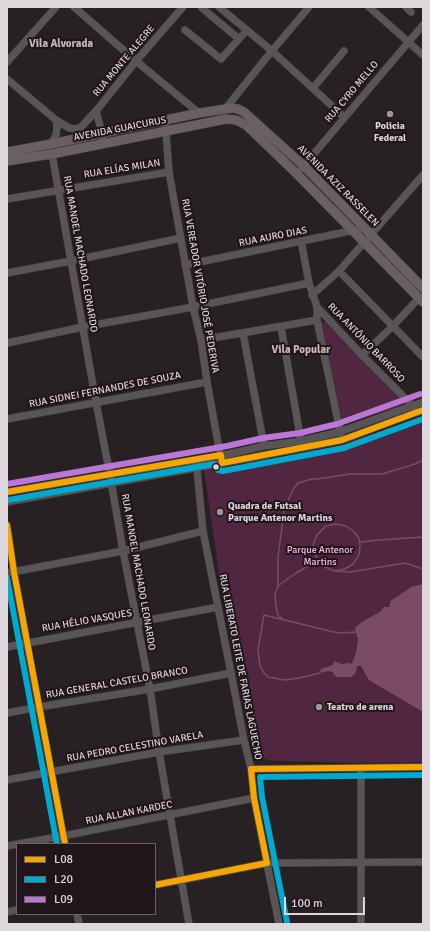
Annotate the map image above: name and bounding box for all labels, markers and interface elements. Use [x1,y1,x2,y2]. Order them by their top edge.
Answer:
street label: RUA MONTE ALEGRE [91,23,157,99]
district label: Vila Alvorada [29,37,93,51]
street label: RUA CYRO MELLO [323,59,381,125]
marker: Policia Federal [385,109,395,119]
street label: AVENIDA GUAICURUS [73,114,167,144]
place label: Policia Federal [374,120,406,144]
street label: AVENIDA AZIZ RASSELEN [295,143,381,229]
street label: RUA ELÍAS MILAN [83,157,161,181]
street label: RUA MANOEL MACHADO LEONARDO [60,175,100,333]
street label: RUA VEREADOR VITÓRIO JOSÉ PEDERIVA [179,198,221,374]
street label: RUA AURO DIAS [238,225,308,249]
street label: RUA ANTÔNIO BARROSO [325,301,407,385]
district label: Vila Popular [272,343,330,357]
street label: RUA SIDNEI FERNANDES DE SOUZA [28,369,182,411]
unlabelled marker [211,462,221,472]
street label: RUA MANOEL MACHADO LEONARDO [118,493,158,651]
place label: Quadra de Futsal Parque Antenor Martins [228,500,332,524]
marker: Quadra de Futsal Parque Antenor Martins [215,507,225,517]
park label: Parque Antenor Martins [287,544,353,568]
street label: RUA LIBERATO LEITE DE FARIAS LAGUECHO [216,573,264,761]
street label: RUA HÉLIO VASQUES [41,607,133,635]
street label: RUA GENERAL CASTELO BRANCO [45,665,189,701]
place label: Teatro de arena [327,701,393,713]
marker: Teatro de arena [314,702,324,712]
street label: RUA PEDRO CELESTINO VARELA [66,729,204,765]
street label: RUA ALLAN KARDEC [85,799,173,827]
legend [16,843,156,915]
text: L08 [54,852,73,867]
text: L20 [54,872,73,887]
scale bar [286,889,367,915]
text: L09 [54,892,73,907]
text: 100 m [291,896,323,911]

